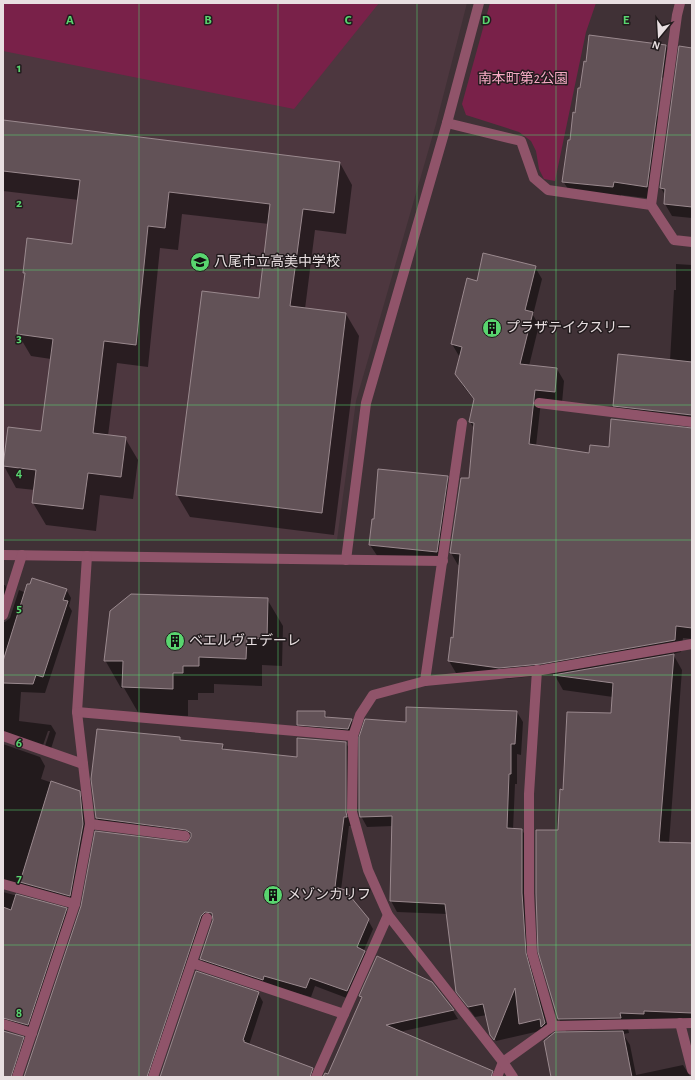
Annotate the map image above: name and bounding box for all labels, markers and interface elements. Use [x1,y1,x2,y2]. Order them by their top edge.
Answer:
text: A [66,14,74,27]
text: B [204,14,212,27]
text: C [345,14,352,27]
text: D [482,14,491,27]
text: E [623,14,630,27]
north arrow [639,16,679,56]
text: N [651,39,661,51]
text: 1 [17,62,21,75]
park label: 南本町第2公園 [478,70,568,86]
text: 2 [16,197,22,210]
school or university icon: 八尾市立高美中学校 [189,251,211,273]
place label: 八尾市立高美中学校 [214,254,340,269]
building icon: プラザテイクスリー [481,317,503,339]
place label: プラザテイクスリー [506,320,631,335]
text: 3 [16,332,22,345]
text: 4 [16,467,23,480]
text: 5 [16,602,22,615]
building icon: ベエルヴェデーレ [164,630,186,652]
place label: ベエルヴェデーレ [189,633,301,648]
text: 6 [16,737,22,750]
text: 7 [16,872,22,885]
building icon: メゾンカリフ [262,884,284,906]
place label: メゾンカリフ [287,887,371,902]
text: 8 [16,1007,22,1020]

